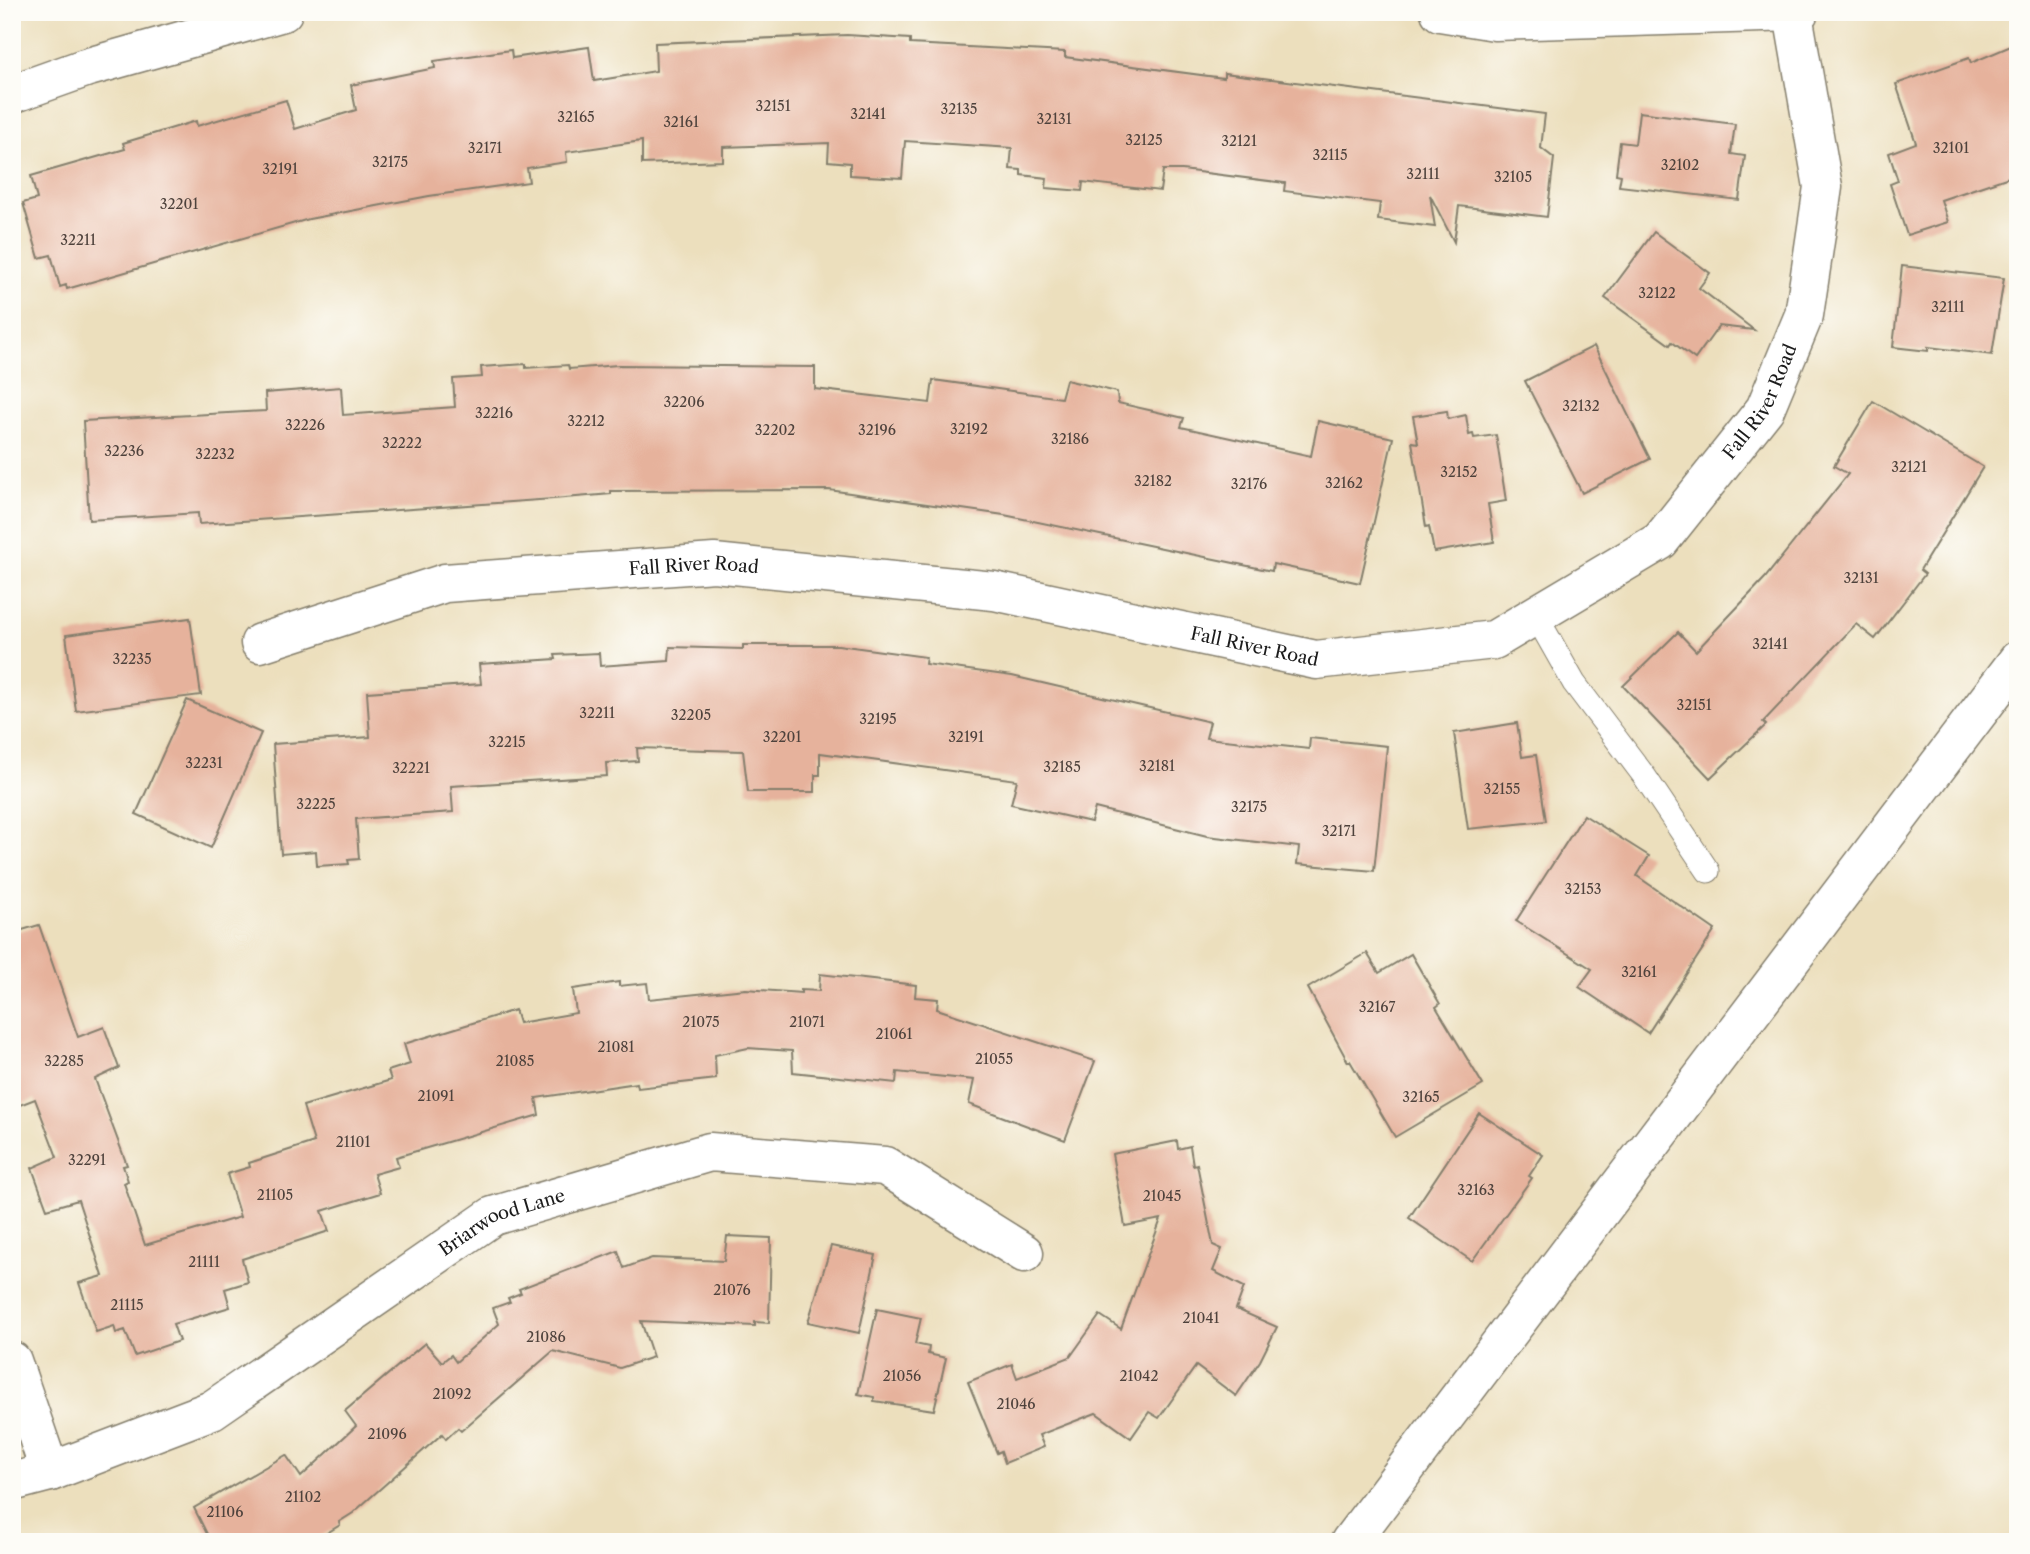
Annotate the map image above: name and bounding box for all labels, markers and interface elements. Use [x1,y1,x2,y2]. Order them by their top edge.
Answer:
house number: 32151 [755,97,791,115]
house number: 32135 [941,100,977,118]
house number: 32141 [850,105,886,123]
house number: 32165 [557,108,595,126]
house number: 32131 [1036,110,1072,128]
house number: 32161 [663,113,699,131]
house number: 32125 [1125,131,1163,149]
house number: 32121 [1221,132,1257,150]
house number: 32171 [468,139,502,157]
house number: 32101 [1933,139,1969,157]
house number: 32115 [1312,146,1348,164]
house number: 32175 [372,153,408,171]
house number: 32102 [1661,156,1699,174]
house number: 32191 [262,160,298,178]
house number: 32111 [1406,165,1440,183]
house number: 32105 [1494,168,1532,186]
house number: 32201 [160,195,198,213]
house number: 32211 [60,231,96,249]
house number: 32122 [1638,284,1676,302]
house number: 32111 [1931,298,1965,316]
street label: Fall River Road [1718,341,1802,464]
house number: 32206 [664,393,704,411]
house number: 32132 [1562,397,1600,415]
house number: 32216 [475,404,513,422]
house number: 32212 [567,412,605,430]
house number: 32226 [285,416,325,434]
house number: 32192 [950,420,988,438]
house number: 32202 [755,421,795,439]
house number: 32196 [858,421,896,439]
house number: 32186 [1051,430,1089,448]
house number: 32222 [382,434,422,452]
house number: 32236 [104,442,144,460]
house number: 32232 [195,445,235,463]
house number: 32121 [1891,458,1927,476]
house number: 32152 [1440,463,1478,481]
house number: 32182 [1134,472,1172,490]
house number: 32162 [1325,474,1363,492]
house number: 32176 [1231,475,1267,493]
street label: Fall River Road [628,552,760,580]
house number: 32131 [1843,569,1879,587]
street label: Fall River Road [1188,622,1321,671]
house number: 32141 [1752,635,1788,653]
house number: 32235 [112,650,152,668]
house number: 32151 [1676,696,1712,714]
house number: 32211 [579,704,615,722]
house number: 32205 [671,706,711,724]
house number: 32195 [859,710,897,728]
house number: 32201 [763,728,801,746]
house number: 32191 [948,728,984,746]
house number: 32215 [488,733,526,751]
house number: 32231 [185,754,223,772]
house number: 32181 [1139,757,1175,775]
house number: 32185 [1043,758,1081,776]
house number: 32221 [392,759,430,777]
house number: 32155 [1484,780,1520,798]
house number: 32225 [296,795,336,813]
house number: 32175 [1231,798,1267,816]
house number: 32171 [1322,822,1356,840]
house number: 32153 [1565,880,1601,898]
house number: 32161 [1621,963,1657,981]
house number: 32167 [1359,998,1395,1016]
house number: 21075 [682,1013,720,1031]
house number: 21071 [789,1013,825,1031]
house number: 21061 [876,1025,913,1043]
house number: 21081 [598,1038,635,1056]
house number: 21055 [975,1050,1013,1068]
house number: 32285 [44,1052,84,1070]
house number: 21085 [496,1052,534,1070]
house number: 21091 [418,1087,455,1105]
house number: 32165 [1402,1088,1440,1106]
house number: 21101 [336,1133,370,1151]
house number: 32291 [68,1151,106,1169]
house number: 32163 [1457,1181,1495,1199]
street label: Briarwood Lane [435,1184,568,1261]
house number: 21105 [257,1186,293,1204]
house number: 21045 [1143,1187,1181,1205]
house number: 21111 [188,1253,220,1271]
house number: 21076 [713,1281,751,1299]
house number: 21115 [110,1296,144,1314]
house number: 21041 [1183,1309,1219,1327]
house number: 21086 [526,1328,566,1346]
house number: 21056 [883,1367,921,1385]
house number: 21042 [1120,1367,1158,1385]
house number: 21092 [432,1385,472,1403]
house number: 21046 [996,1395,1036,1413]
house number: 21096 [367,1425,407,1443]
house number: 21102 [285,1488,321,1506]
house number: 21106 [207,1503,243,1521]

